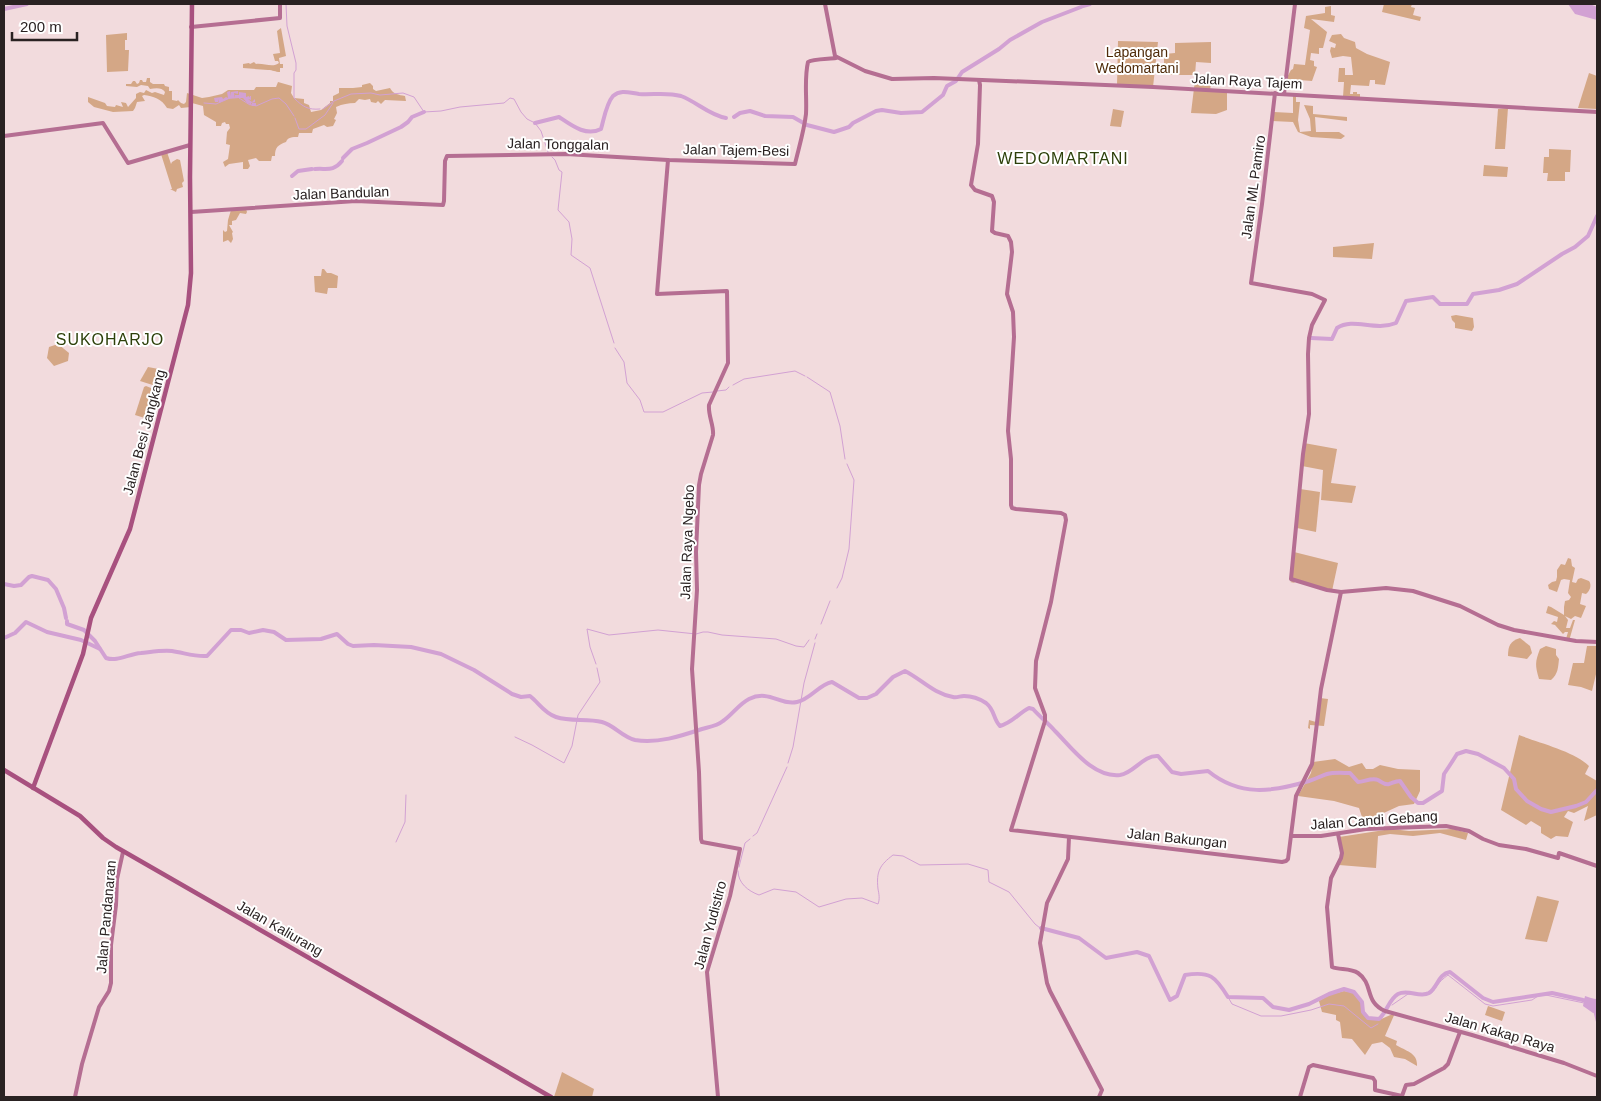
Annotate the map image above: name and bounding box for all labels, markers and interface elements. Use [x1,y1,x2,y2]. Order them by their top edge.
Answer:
scale bar [12,10,78,42]
text: 200 m [20,18,62,35]
park label: Lapangan Wedomartani [1095,44,1179,76]
street label: Jalan Raya Tajem [1191,70,1303,92]
street label: Jalan ML Pamiro [1238,134,1268,240]
street label: Jalan Tonggalan [507,135,609,153]
street label: Jalan Tajem-Besi [683,141,789,159]
district label: WEDOMARTANI [997,150,1129,167]
street label: Jalan Bandulan [292,183,390,203]
district label: SUKOHARJO [56,331,164,348]
street label: Jalan Besi Jangkang [120,368,168,496]
street label: Jalan Raya Ngebo [677,484,697,600]
street label: Jalan Candi Gebang [1310,808,1438,832]
street label: Jalan Bakungan [1126,825,1228,851]
street label: Jalan Pandanaran [93,860,119,974]
street label: Jalan Yudistiro [691,879,730,971]
street label: Jalan Kaliurang [234,897,326,959]
street label: Jalan Kakap Raya [1443,1009,1557,1055]

